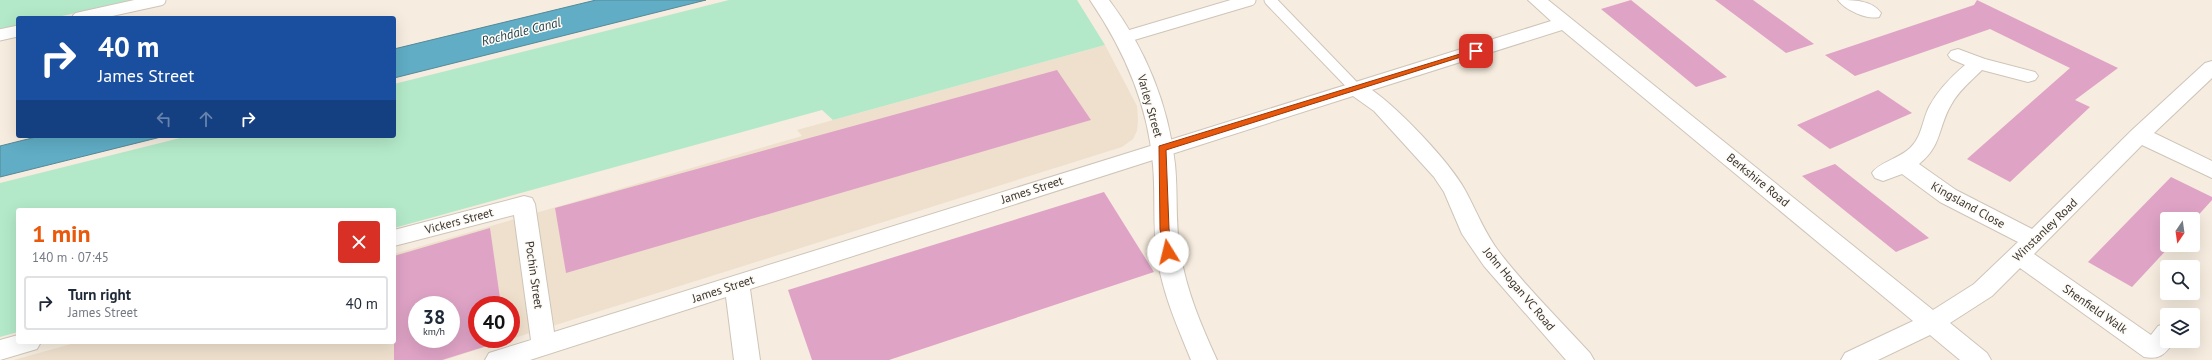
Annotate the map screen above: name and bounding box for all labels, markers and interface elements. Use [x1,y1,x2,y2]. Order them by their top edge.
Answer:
water label: Rochdale Canal [480,13,563,50]
text: 40 m [98,28,159,65]
icon: right [32,32,84,84]
pin [1459,34,1493,68]
icon: arrive [1465,40,1487,62]
text: James Street [98,64,194,87]
street label: Varley Street [1134,72,1167,139]
icon: left [153,108,175,130]
icon: ahead [195,108,217,130]
icon: right [237,108,259,130]
street label: Berkshire Road [1724,150,1793,210]
street label: James Street [998,172,1065,207]
street label: Kingsland Close [1929,178,2008,231]
street label: Winstanley Road [2009,195,2080,264]
street label: Vickers Street [422,204,495,237]
north arrow [2160,212,2200,252]
map controls [2160,212,2200,348]
text: 1 min [32,218,91,249]
button: close [338,221,380,263]
position arrow [1147,231,1189,273]
street label: Pochin Street [522,240,547,310]
street label: John Hogan VC Road [1480,243,1559,333]
text: 140 m · 07:45 [32,249,109,266]
button: search [2160,260,2200,300]
street label: James Street [689,271,756,306]
street label: Shenfield Walk [2060,281,2131,337]
text: Turn right [68,285,131,304]
icon: right [34,292,56,314]
text: 40 m [345,294,378,313]
speed limit sign: 40 [468,296,520,348]
text: James Street [68,304,138,321]
text: 38 [423,304,445,330]
button: layers [2160,308,2200,348]
text: km/h [423,325,445,338]

